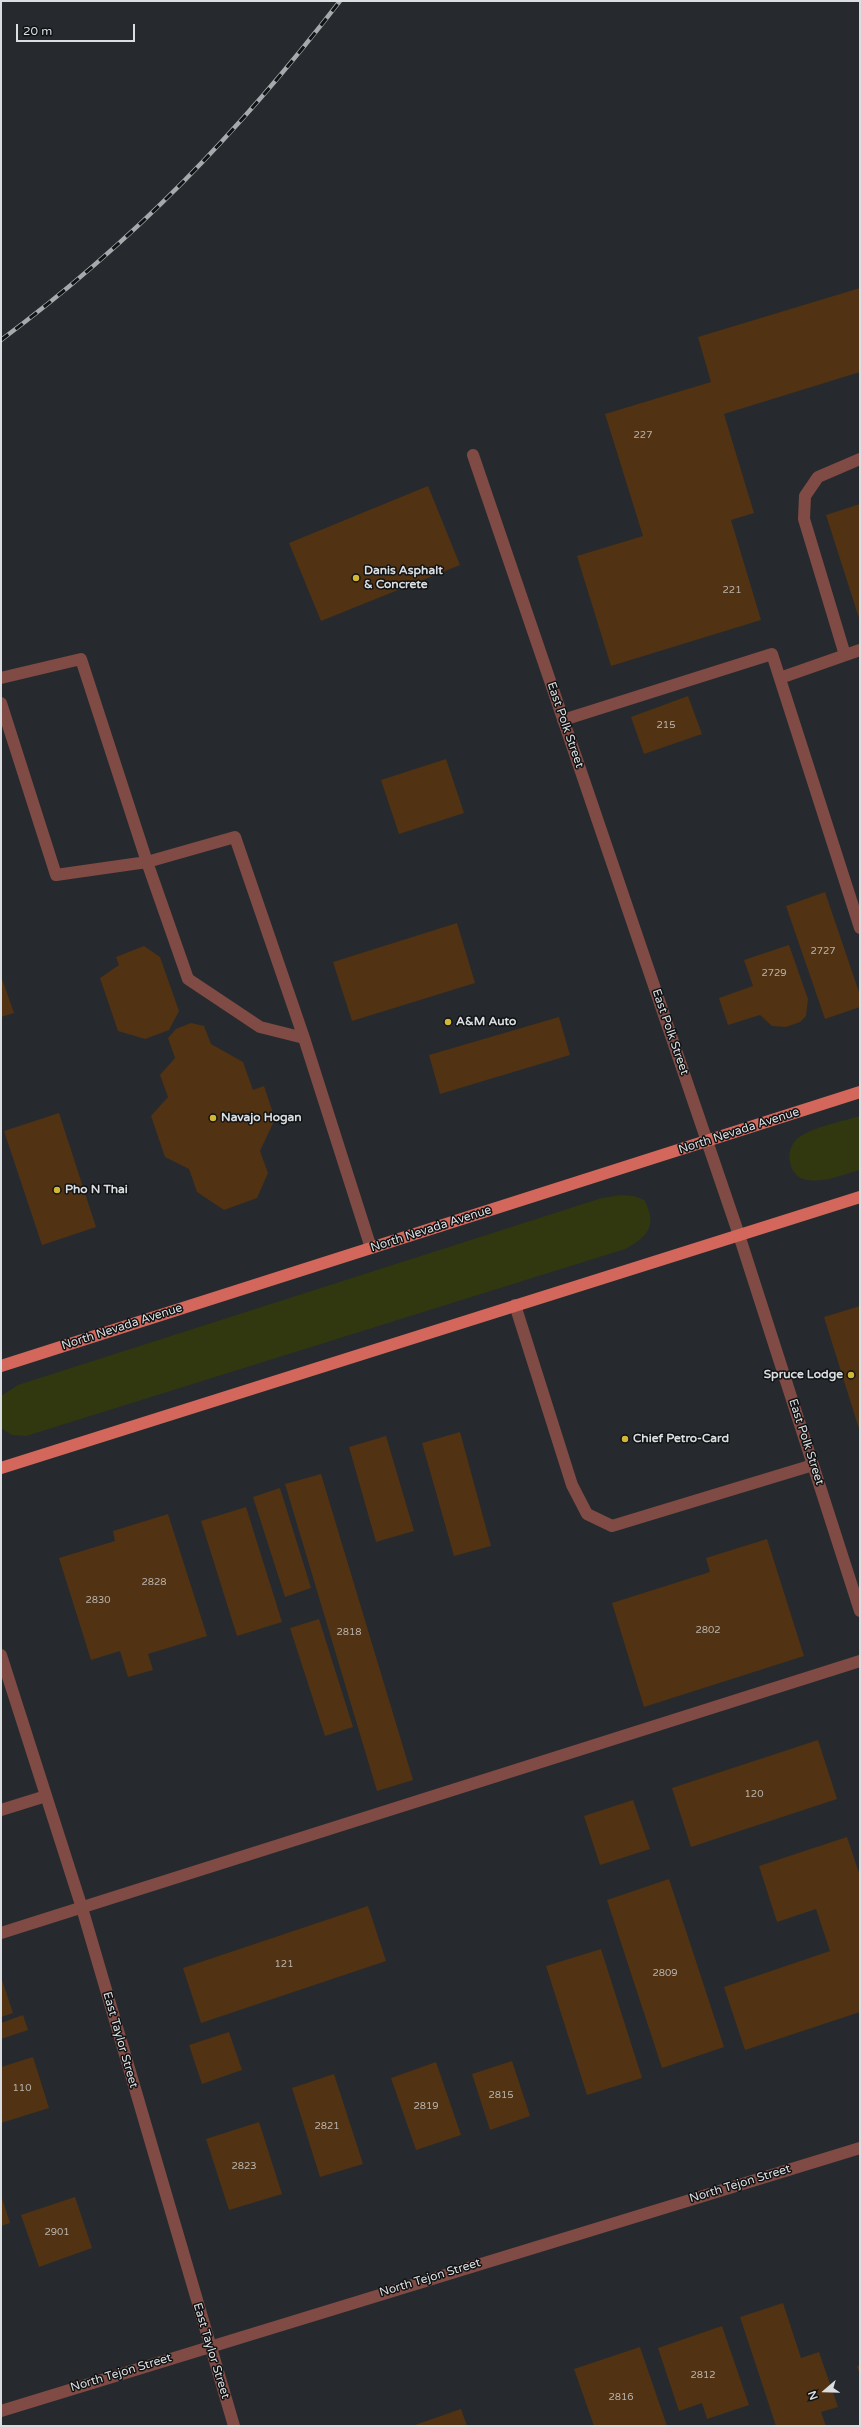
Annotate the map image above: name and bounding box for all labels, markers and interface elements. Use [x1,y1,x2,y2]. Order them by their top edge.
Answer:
scale bar [18,16,137,42]
text: 20 m [23,24,52,38]
house number: 227 [634,429,652,441]
place label: Danis Asphalt & Concrete [364,564,443,592]
marker: Danis Asphalt & Concrete [351,573,361,583]
house number: 221 [723,584,741,596]
street label: East Polk Street [544,680,586,770]
house number: 215 [657,719,675,731]
house number: 2727 [810,945,836,957]
house number: 2729 [761,967,787,979]
street label: East Polk Street [649,987,691,1077]
place label: A&M Auto [456,1015,516,1029]
marker: A&M Auto [443,1017,453,1027]
street label: North Nevada Avenue [677,1105,801,1157]
place label: Navajo Hogan [221,1111,302,1125]
marker: Navajo Hogan [208,1113,218,1123]
place label: Pho N Thai [65,1183,128,1197]
marker: Pho N Thai [52,1185,62,1195]
street label: North Nevada Avenue [369,1203,493,1255]
street label: North Nevada Avenue [60,1301,184,1353]
place label: Spruce Lodge [764,1368,843,1382]
marker: Spruce Lodge [846,1370,856,1380]
street label: East Polk Street [785,1397,827,1487]
place label: Chief Petro-Card [633,1432,729,1446]
marker: Chief Petro-Card [620,1434,630,1444]
house number: 2828 [141,1576,167,1588]
house number: 2830 [85,1594,111,1606]
house number: 2802 [695,1624,721,1636]
house number: 2818 [336,1626,362,1638]
house number: 120 [745,1788,763,1800]
house number: 121 [275,1958,293,1970]
house number: 2809 [652,1967,678,1979]
street label: East Taylor Street [99,1990,141,2090]
house number: 110 [13,2082,31,2094]
house number: 2815 [488,2089,514,2101]
house number: 2819 [413,2100,439,2112]
house number: 2821 [314,2120,340,2132]
house number: 2823 [231,2160,257,2172]
street label: North Tejon Street [688,2162,792,2206]
house number: 2901 [44,2226,70,2238]
street label: North Tejon Street [378,2256,482,2300]
street label: East Taylor Street [190,2301,232,2401]
street label: North Tejon Street [69,2351,173,2395]
house number: 2812 [690,2369,716,2381]
north arrow [805,2371,845,2411]
text: N [806,2389,821,2402]
house number: 2816 [608,2391,634,2403]

